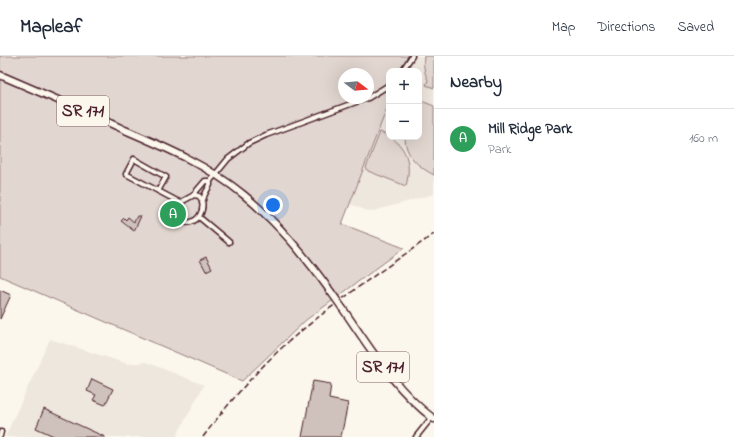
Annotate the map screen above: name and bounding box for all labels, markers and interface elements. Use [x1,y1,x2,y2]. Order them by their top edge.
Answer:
text: Mapleaf [20,14,82,41]
text: Map [552,17,575,38]
text: Directions [597,17,655,38]
text: Saved [677,17,714,38]
north arrow [338,68,374,104]
map controls [386,68,422,140]
button: + [386,68,422,104]
text: Nearby [450,70,502,95]
road number: SR 171 [57,96,109,126]
button: − [386,104,422,140]
text: Mill Ridge Park [488,118,572,140]
text: A [459,129,467,148]
text: 160 m [689,129,718,148]
text: Park [488,140,512,159]
your location [263,195,283,215]
pin: A [160,199,186,229]
road number: SR 171 [357,352,409,382]

